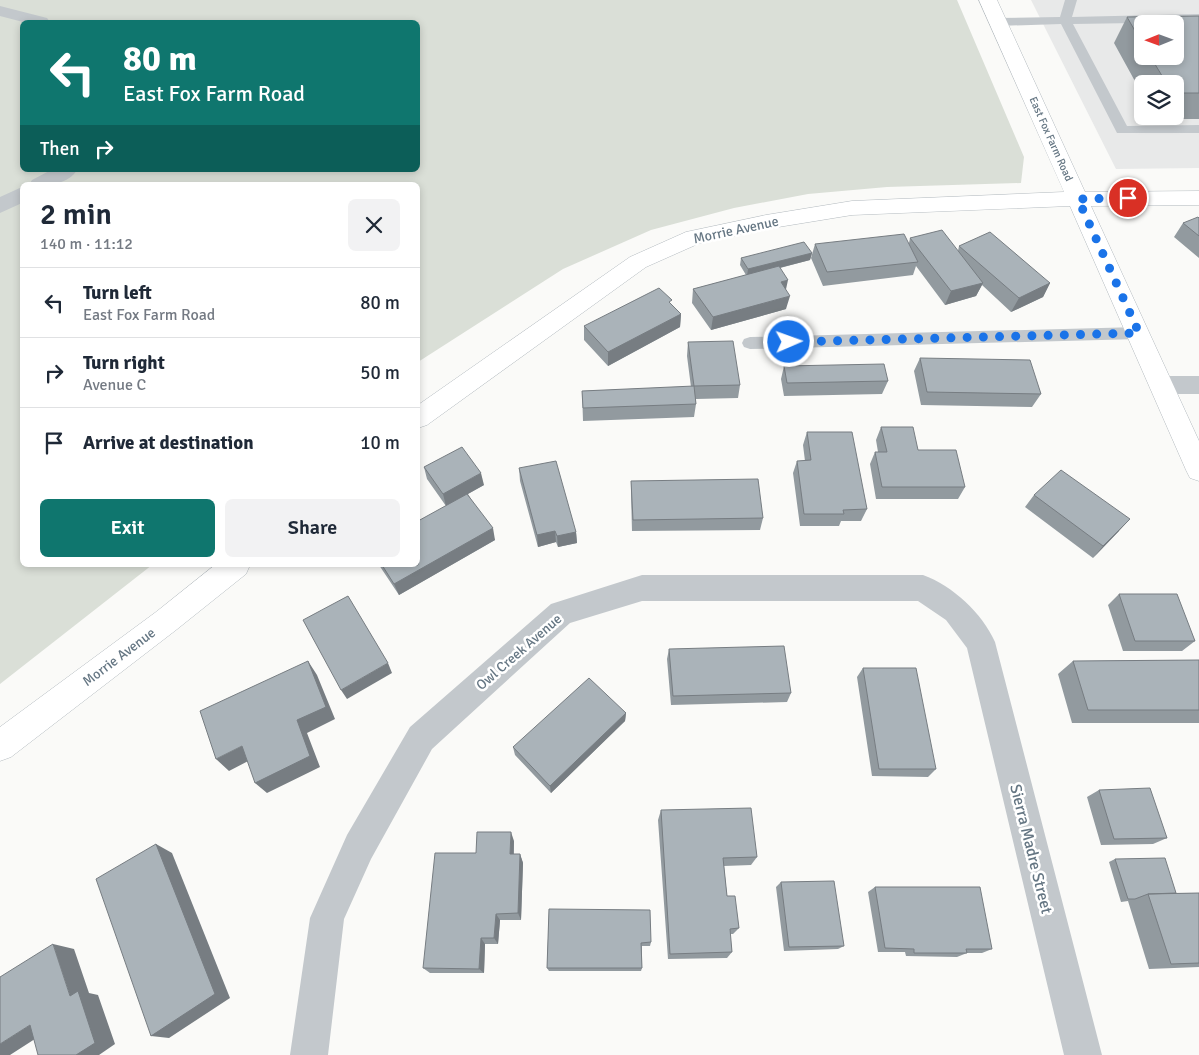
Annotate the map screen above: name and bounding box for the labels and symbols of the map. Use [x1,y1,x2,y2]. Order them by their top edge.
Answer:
north arrow [1134,15,1184,65]
street label: East Fox Farm Road [1027,95,1076,183]
pin [1107,177,1149,219]
street label: Morrie Avenue [692,213,780,247]
position arrow [762,315,814,367]
street label: Owl Creek Avenue [473,610,565,694]
street label: Morrie Avenue [79,624,159,690]
street label: Sierra Madre Street [1005,782,1057,916]

